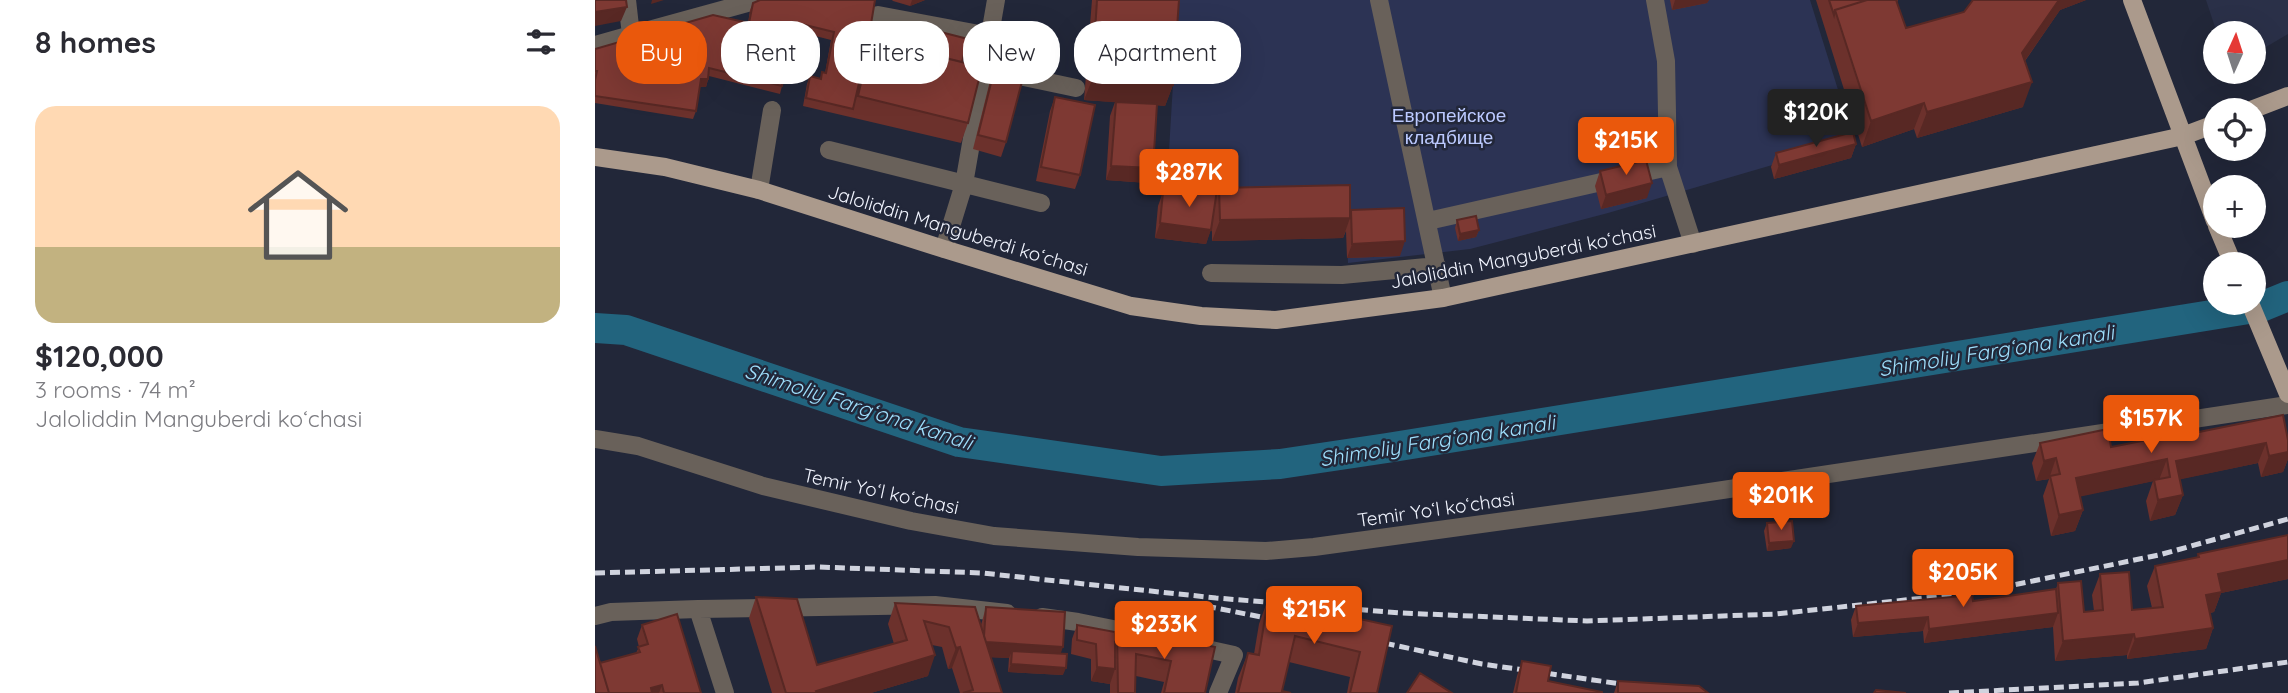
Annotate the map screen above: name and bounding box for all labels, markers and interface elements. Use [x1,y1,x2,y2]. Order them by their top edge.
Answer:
chip: Buy [616,21,707,84]
chip: Rent [721,21,820,84]
chip: Filters [834,21,949,84]
chip: New [963,21,1060,84]
chip: Apartment [1074,21,1241,84]
north arrow [2203,21,2266,84]
map controls [2203,21,2266,315]
text: 8 homes [35,23,156,61]
icon: filters [522,23,560,61]
pin: $120K [1767,90,1865,149]
text: $120K [1784,97,1848,126]
button: locate [2203,98,2266,161]
park label: Европейское кладбище [1392,103,1506,149]
pin: $215K [1577,118,1675,177]
text: $215K [1594,125,1658,154]
pin: $287K [1140,150,1238,209]
icon: home [235,152,361,278]
text: $287K [1155,157,1223,186]
button: + [2203,175,2266,238]
street label: Jaloliddin Manguberdi koʻchasi [825,179,1091,281]
street label: Jaloliddin Manguberdi koʻchasi [1388,218,1658,294]
button: − [2203,252,2266,315]
water label: Shimoliy Fargʻona kanali [1877,318,2118,381]
text: $120,000 [35,337,164,375]
water label: Shimoliy Fargʻona kanali [742,357,978,456]
text: 3 rooms · 74 m² [35,375,196,404]
pin: $157K [2102,396,2200,455]
text: $157K [2119,403,2183,432]
text: Jaloliddin Manguberdi koʻchasi [35,404,362,433]
water label: Shimoliy Fargʻona kanali [1318,408,1559,471]
street label: Temir Yoʻl koʻchasi [801,463,961,519]
pin: $201K [1732,472,1830,532]
text: $201K [1749,480,1813,509]
street label: Temir Yoʻl koʻchasi [1356,486,1516,532]
pin: $205K [1914,550,2012,609]
text: $205K [1928,557,1998,586]
pin: $215K [1265,586,1363,646]
text: $215K [1282,594,1346,623]
pin: $233K [1115,602,1213,661]
text: $233K [1131,609,1197,638]

